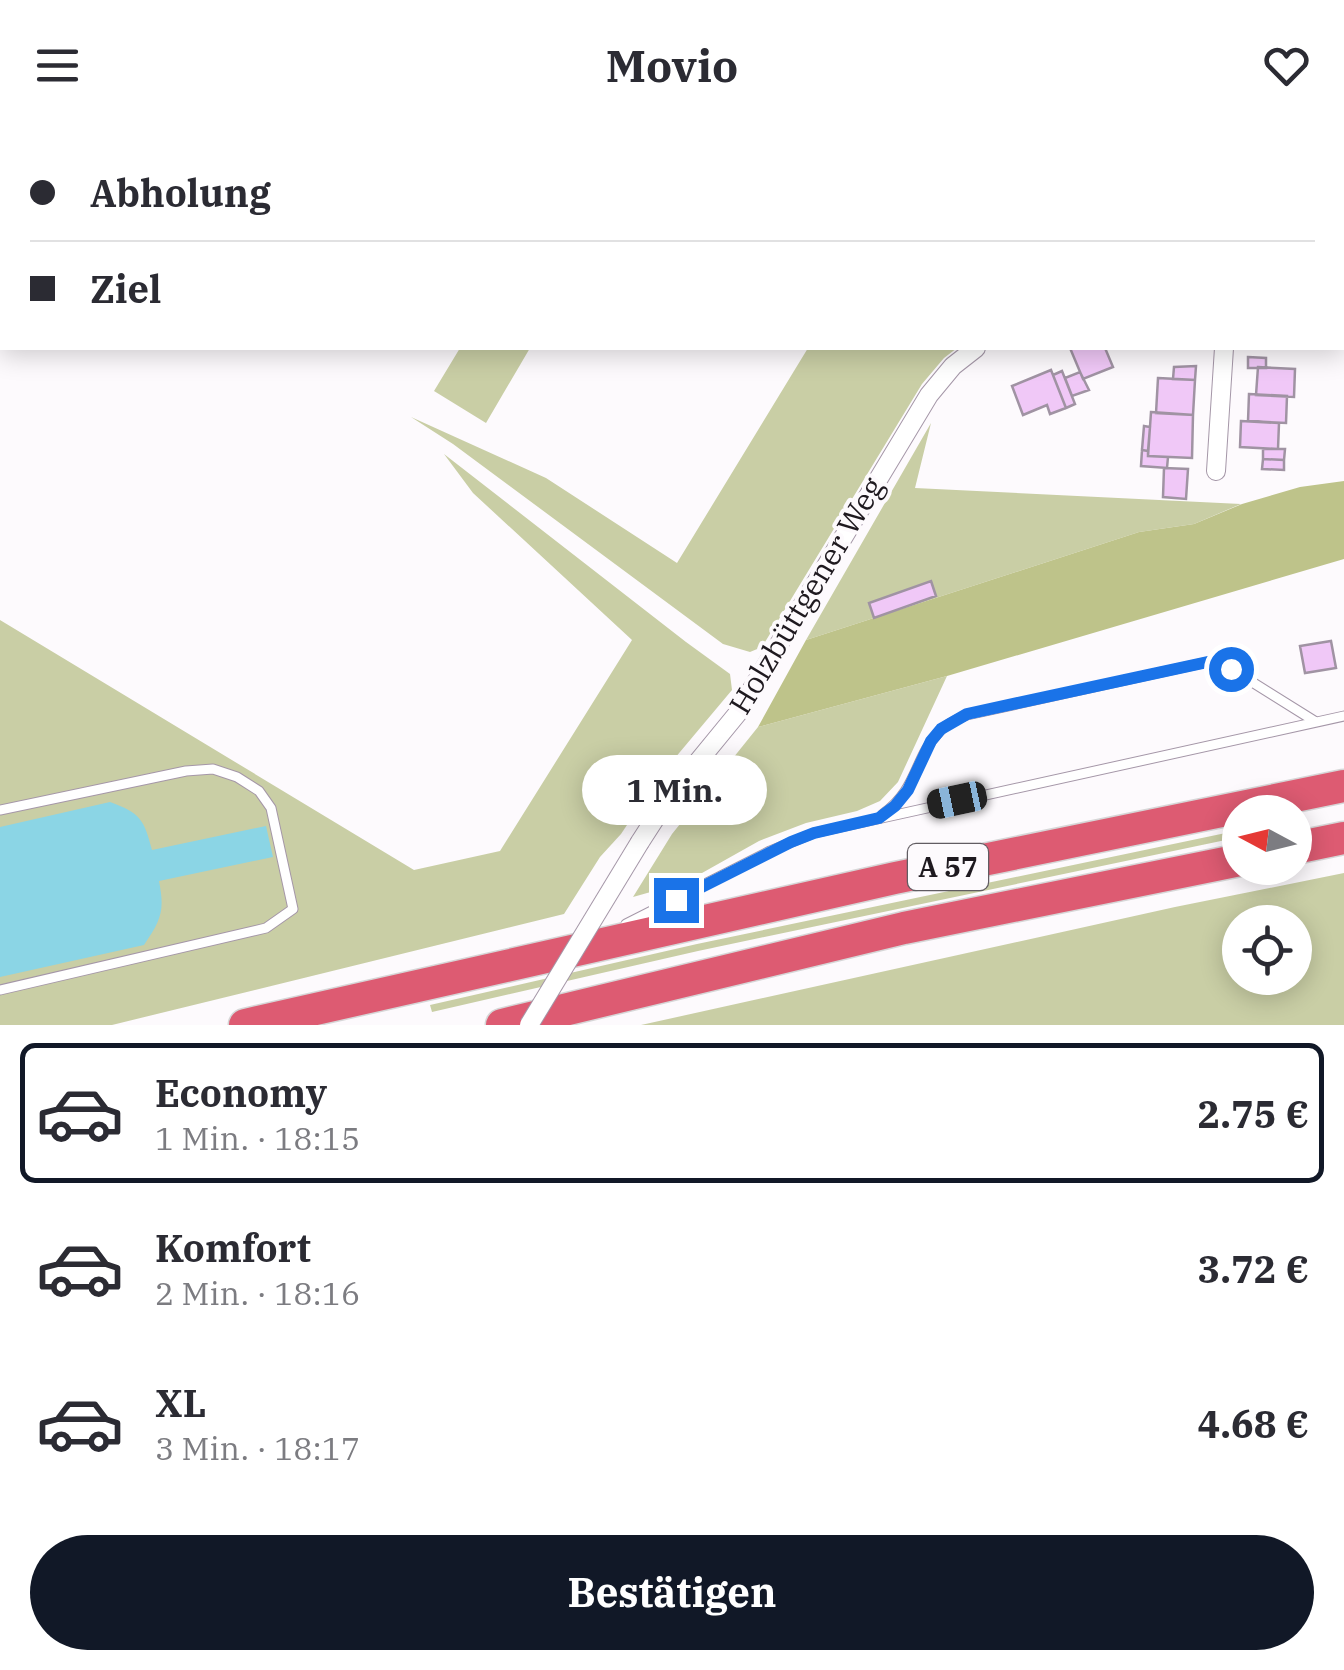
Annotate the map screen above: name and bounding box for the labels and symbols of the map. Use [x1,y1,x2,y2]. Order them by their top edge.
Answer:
street label: Holzbüttgener Weg [720,470,892,721]
route start [1209,647,1254,692]
callout: 1 Min. [584,755,768,825]
car [925,779,989,821]
north arrow [1222,795,1312,885]
road number: A 57 [908,844,988,890]
route end [654,878,699,923]

